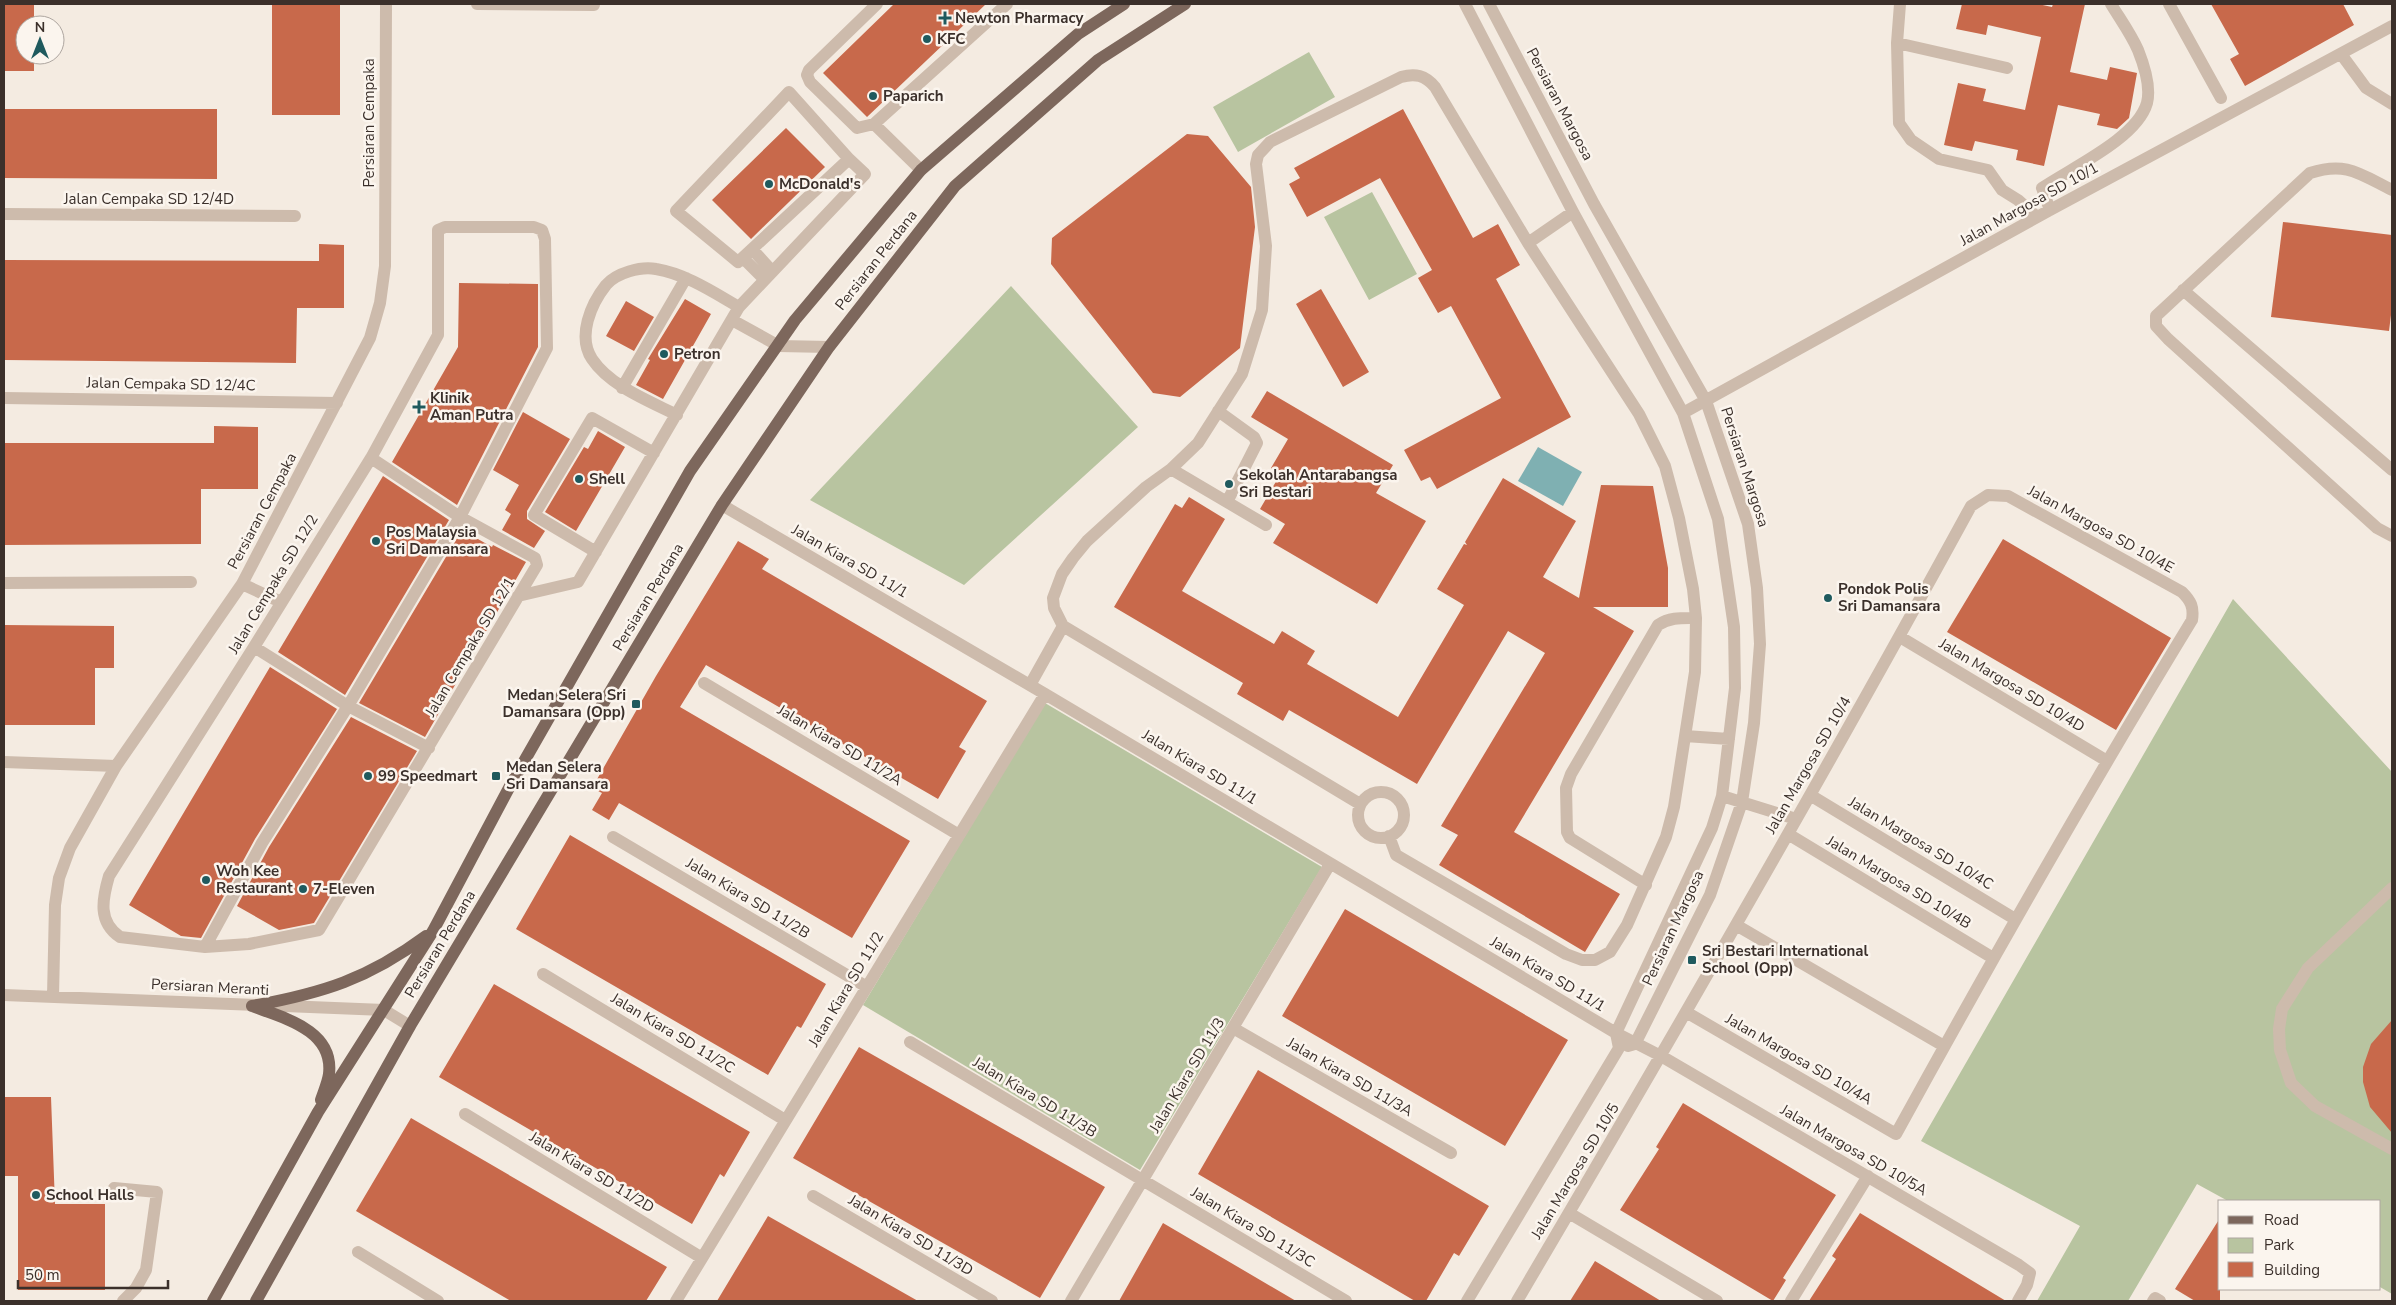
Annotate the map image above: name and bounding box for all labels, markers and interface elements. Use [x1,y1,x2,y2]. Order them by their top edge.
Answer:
place label: Newton Pharmacy [955,8,1084,28]
marker: Newton Pharmacy [939,12,951,24]
north arrow [15,15,65,65]
text: N [35,18,45,37]
place label: KFC [937,29,965,49]
marker: KFC [921,33,933,45]
street label: Persiaran Margosa [1522,44,1598,164]
street label: Persiaran Cempaka [359,58,379,188]
place label: Paparich [883,86,943,106]
marker: Paparich [867,90,879,102]
street label: Jalan Margosa SD 10/1 [1955,158,2102,251]
place label: McDonald's [779,174,861,194]
marker: McDonald's [763,178,775,190]
street label: Jalan Cempaka SD 12/4D [63,189,234,209]
street label: Persiaran Perdana [830,206,922,314]
place label: Petron [674,344,720,364]
marker: Petron [658,348,670,360]
street label: Jalan Cempaka SD 12/4C [85,373,256,395]
place label: Klinik Aman Putra [430,388,513,425]
marker: Klinik Aman Putra [412,400,426,414]
street label: Persiaran Margosa [1716,404,1774,530]
street label: Persiaran Cempaka [223,449,301,573]
place label: Sekolah Antarabangsa Sri Bestari [1239,465,1397,502]
place label: Shell [589,469,625,489]
marker: Shell [573,473,585,485]
marker: Sekolah Antarabangsa Sri Bestari [1223,478,1235,490]
street label: Jalan Margosa SD 10/4E [2024,480,2178,577]
street label: Jalan Cempaka SD 12/2 [223,511,323,658]
street label: Jalan Kiara SD 11/1 [787,519,912,602]
place label: Pos Malaysia Sri Damansara [386,522,489,559]
marker: Pos Malaysia Sri Damansara [370,535,382,547]
street label: Persiaran Perdana [608,539,688,655]
street label: Jalan Cempaka SD 12/1 [420,574,520,721]
place label: Pondok Polis Sri Damansara [1838,579,1941,616]
marker: Pondok Polis Sri Damansara [1822,592,1834,604]
street label: Jalan Margosa SD 10/4D [1935,633,2088,736]
place label: Medan Selera Sri Damansara (Opp) [502,685,626,722]
street label: Jalan Margosa SD 10/4 [1760,693,1855,838]
marker: Medan Selera Sri Damansara (Opp) [630,698,642,710]
street label: Jalan Kiara SD 11/2A [773,699,906,790]
street label: Jalan Kiara SD 11/1 [1138,724,1261,809]
place label: Medan Selera Sri Damansara [506,757,609,794]
place label: 99 Speedmart [378,766,477,786]
marker: 99 Speedmart [362,770,374,782]
marker: Medan Selera Sri Damansara [490,770,502,782]
street label: Jalan Margosa SD 10/4C [1844,791,1997,894]
street label: Jalan Margosa SD 10/4B [1822,830,1975,933]
street label: Jalan Kiara SD 11/2B [682,853,814,943]
place label: Woh Kee Restaurant [216,861,293,898]
street label: Persiaran Margosa [1638,867,1708,989]
marker: Woh Kee Restaurant [200,874,212,886]
place label: 7-Eleven [313,879,375,899]
marker: 7-Eleven [297,883,309,895]
street label: Persiaran Perdana [400,886,480,1002]
street label: Jalan Kiara SD 11/2 [803,928,888,1051]
street label: Jalan Kiara SD 11/1 [1486,931,1609,1016]
place label: Sri Bestari International School (Opp) [1702,941,1869,978]
marker: Sri Bestari International School (Opp) [1686,954,1698,966]
street label: Persiaran Meranti [151,974,269,1000]
street label: Jalan Kiara SD 11/2C [607,988,739,1078]
street label: Jalan Margosa SD 10/4A [1721,1008,1876,1109]
street label: Jalan Kiara SD 11/3 [1144,1014,1229,1137]
street label: Jalan Kiara SD 11/3A [1283,1032,1416,1121]
street label: Jalan Kiara SD 11/3B [969,1052,1101,1142]
street label: Jalan Margosa SD 10/5 [1526,1099,1624,1244]
street label: Jalan Margosa SD 10/5A [1776,1099,1931,1200]
street label: Jalan Kiara SD 11/2D [525,1126,658,1217]
street label: Jalan Kiara SD 11/3C [1187,1182,1319,1272]
place label: School Halls [46,1185,134,1205]
marker: School Halls [30,1189,42,1201]
street label: Jalan Kiara SD 11/3D [844,1189,977,1280]
legend [2218,1200,2381,1290]
text: Road [2264,1210,2299,1230]
text: Park [2264,1235,2294,1255]
scale bar [18,1258,168,1290]
text: Building [2264,1260,2320,1280]
text: 50 m [25,1265,60,1285]

